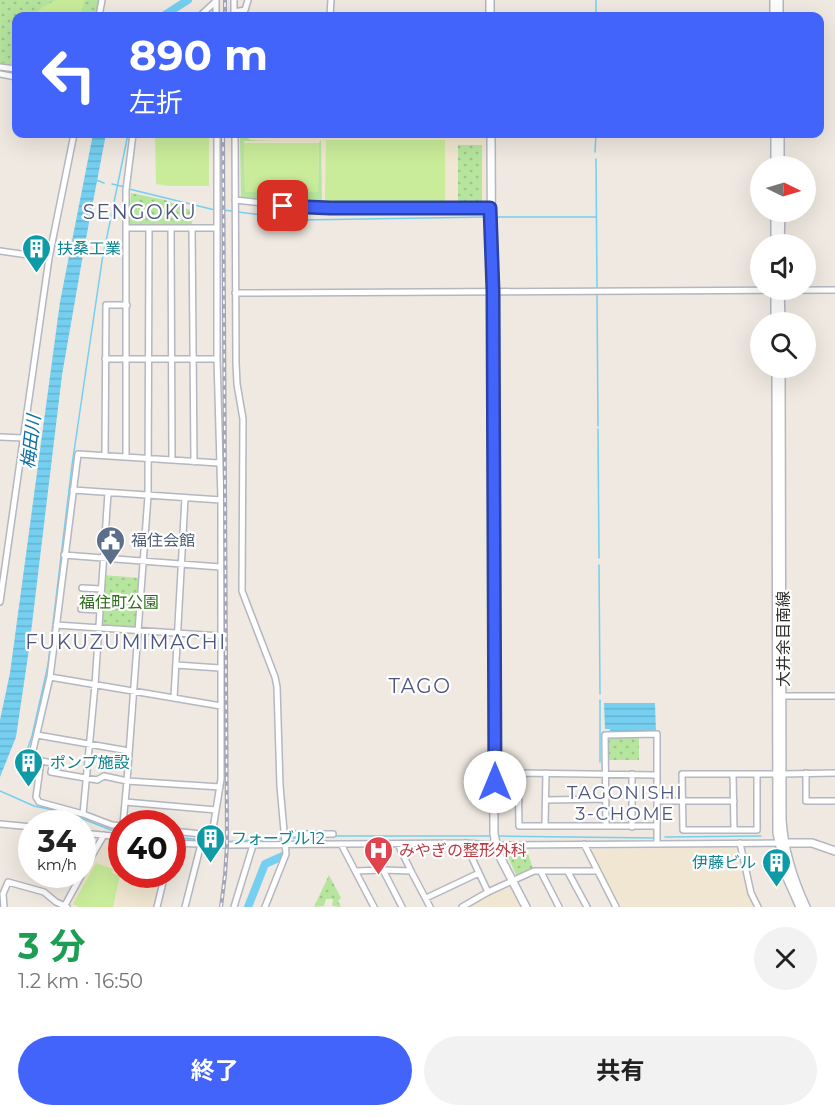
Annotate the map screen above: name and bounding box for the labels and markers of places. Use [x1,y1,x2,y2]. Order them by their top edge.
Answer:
pin [257,180,308,231]
building icon: 扶桑工業 [20,232,52,274]
place label: 扶桑工業 [57,239,121,258]
public building icon: 福住会館 [94,524,126,566]
place label: 福住会館 [131,531,195,550]
building icon: ポンプ施設 [13,746,45,788]
place label: ポンプ施設 [50,753,130,772]
building icon: フォーブル12 [194,822,226,864]
place label: フォーブル12 [231,829,325,848]
hospital icon: みやぎの整形外科 [362,834,394,876]
place label: みやぎの整形外科 [399,841,527,860]
building icon: 伊藤ビル [761,846,793,888]
place label: 伊藤ビル [692,853,756,872]

